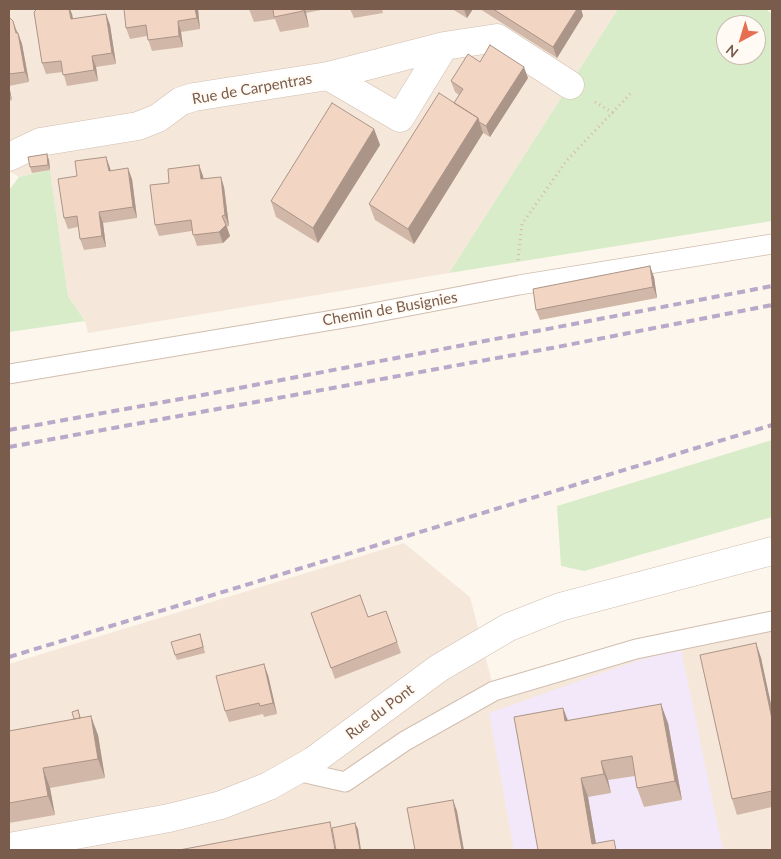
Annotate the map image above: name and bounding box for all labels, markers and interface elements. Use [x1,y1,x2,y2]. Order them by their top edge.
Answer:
north arrow [716,15,766,65]
text: N [722,41,741,61]
street label: Rue de Carpentras [191,70,313,108]
street label: Chemin de Busignies [321,288,459,330]
street label: Rue du Pont [342,681,418,743]

